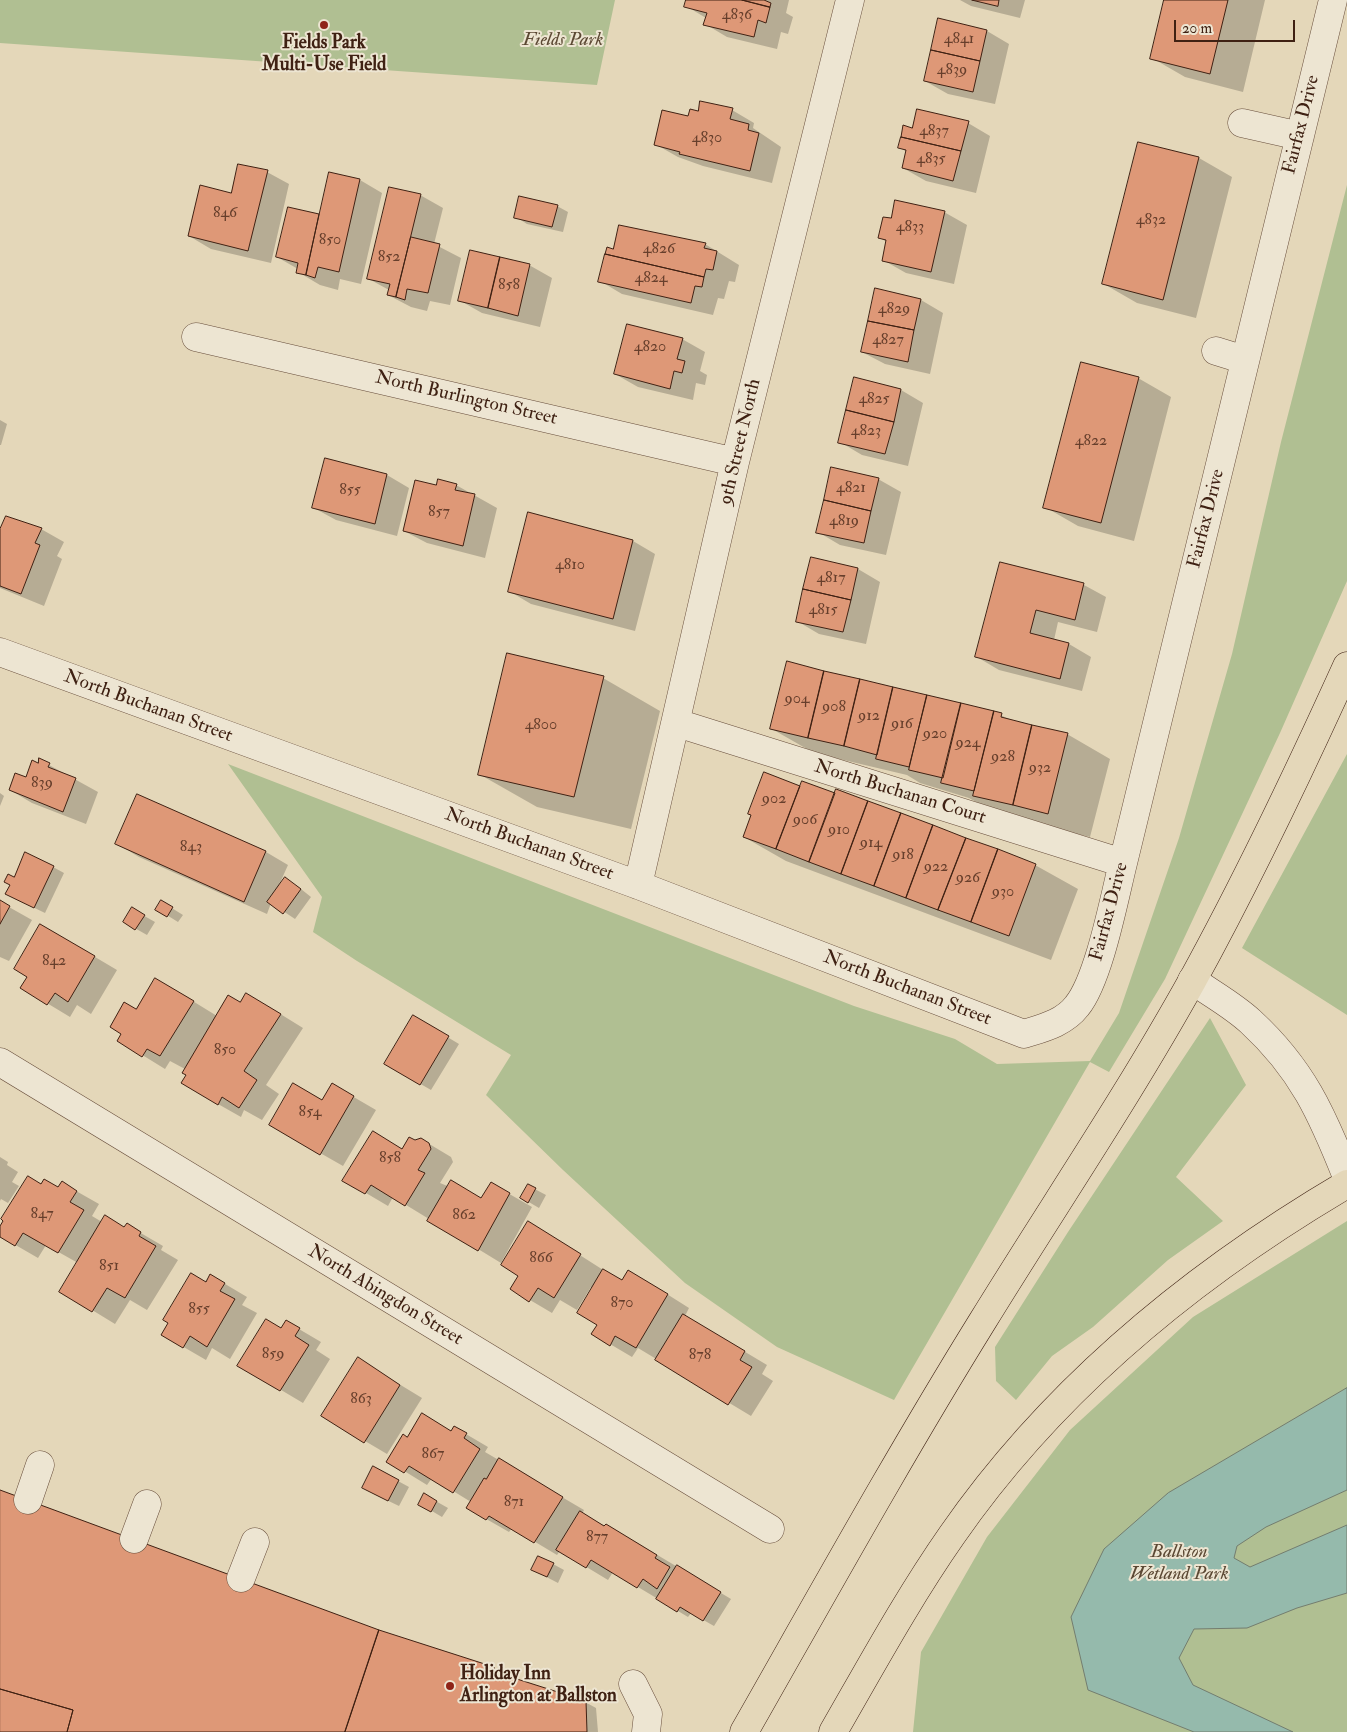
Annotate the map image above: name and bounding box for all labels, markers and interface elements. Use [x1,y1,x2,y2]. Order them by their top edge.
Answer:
house number: 4836 [722,6,752,26]
scale bar [1177,10,1298,42]
marker: Fields Park Multi-Use Field [318,19,330,31]
text: 20 m [1182,19,1212,38]
park label: Fields Park [523,30,603,52]
house number: 4841 [944,30,974,50]
place label: Fields Park Multi-Use Field [262,33,386,77]
house number: 4839 [937,61,967,81]
street label: Fairfax Drive [1279,73,1325,177]
house number: 4837 [919,122,949,142]
house number: 4830 [692,129,722,149]
house number: 4835 [916,150,946,170]
house number: 846 [213,204,237,224]
house number: 4832 [1136,211,1166,231]
house number: 4833 [896,218,924,238]
house number: 850 [319,231,341,251]
house number: 4826 [643,240,675,260]
house number: 852 [378,248,400,268]
house number: 4824 [635,269,667,289]
house number: 858 [498,276,520,296]
house number: 4829 [878,300,910,320]
house number: 4827 [872,331,904,351]
house number: 4820 [634,338,666,358]
street label: North Burlington Street [373,367,559,431]
street label: 9th Street North [715,377,767,507]
house number: 4825 [858,390,890,410]
house number: 4823 [851,422,881,442]
house number: 4822 [1075,432,1107,452]
street label: Fairfax Drive [1184,467,1230,571]
house number: 4821 [836,479,866,499]
house number: 855 [339,481,361,501]
house number: 857 [428,503,450,523]
house number: 4819 [829,512,859,532]
house number: 4810 [555,556,585,576]
house number: 4817 [816,569,846,589]
house number: 4815 [809,601,837,621]
street label: North Buchanan Street [61,666,235,748]
house number: 904 [785,690,809,710]
house number: 908 [822,698,846,718]
house number: 912 [858,707,880,727]
house number: 916 [891,715,913,735]
house number: 4800 [525,716,557,736]
house number: 920 [923,725,947,745]
house number: 924 [956,734,980,754]
house number: 928 [991,748,1015,768]
street label: North Buchanan Court [811,756,989,830]
house number: 932 [1029,759,1051,779]
house number: 839 [31,774,53,794]
house number: 902 [762,790,786,810]
street label: North Buchanan Street [442,804,616,886]
house number: 906 [793,811,817,831]
house number: 910 [828,821,850,841]
house number: 914 [860,834,882,854]
house number: 843 [180,838,202,858]
house number: 918 [892,846,914,866]
house number: 922 [924,858,948,878]
street label: Fairfax Drive [1086,860,1134,964]
house number: 926 [956,869,980,889]
house number: 930 [992,883,1014,903]
street label: North Buchanan Street [820,946,994,1032]
house number: 842 [42,952,66,972]
house number: 850 [214,1041,236,1061]
house number: 854 [299,1103,321,1123]
house number: 858 [379,1149,401,1169]
house number: 847 [30,1205,54,1225]
house number: 862 [452,1206,476,1226]
street label: North Abingdon Street [303,1241,467,1351]
house number: 866 [529,1249,553,1269]
house number: 851 [99,1257,119,1277]
house number: 870 [610,1294,634,1314]
house number: 855 [188,1300,210,1320]
house number: 859 [262,1345,284,1365]
house number: 878 [689,1346,711,1366]
house number: 863 [350,1390,372,1410]
house number: 867 [422,1445,444,1465]
house number: 871 [504,1493,524,1513]
house number: 877 [586,1528,608,1548]
park label: Ballston Wetland Park [1129,1542,1229,1586]
place label: Holiday Inn Arlington at Ballston [460,1664,617,1708]
marker: Holiday Inn Arlington at Ballston [444,1680,456,1692]

